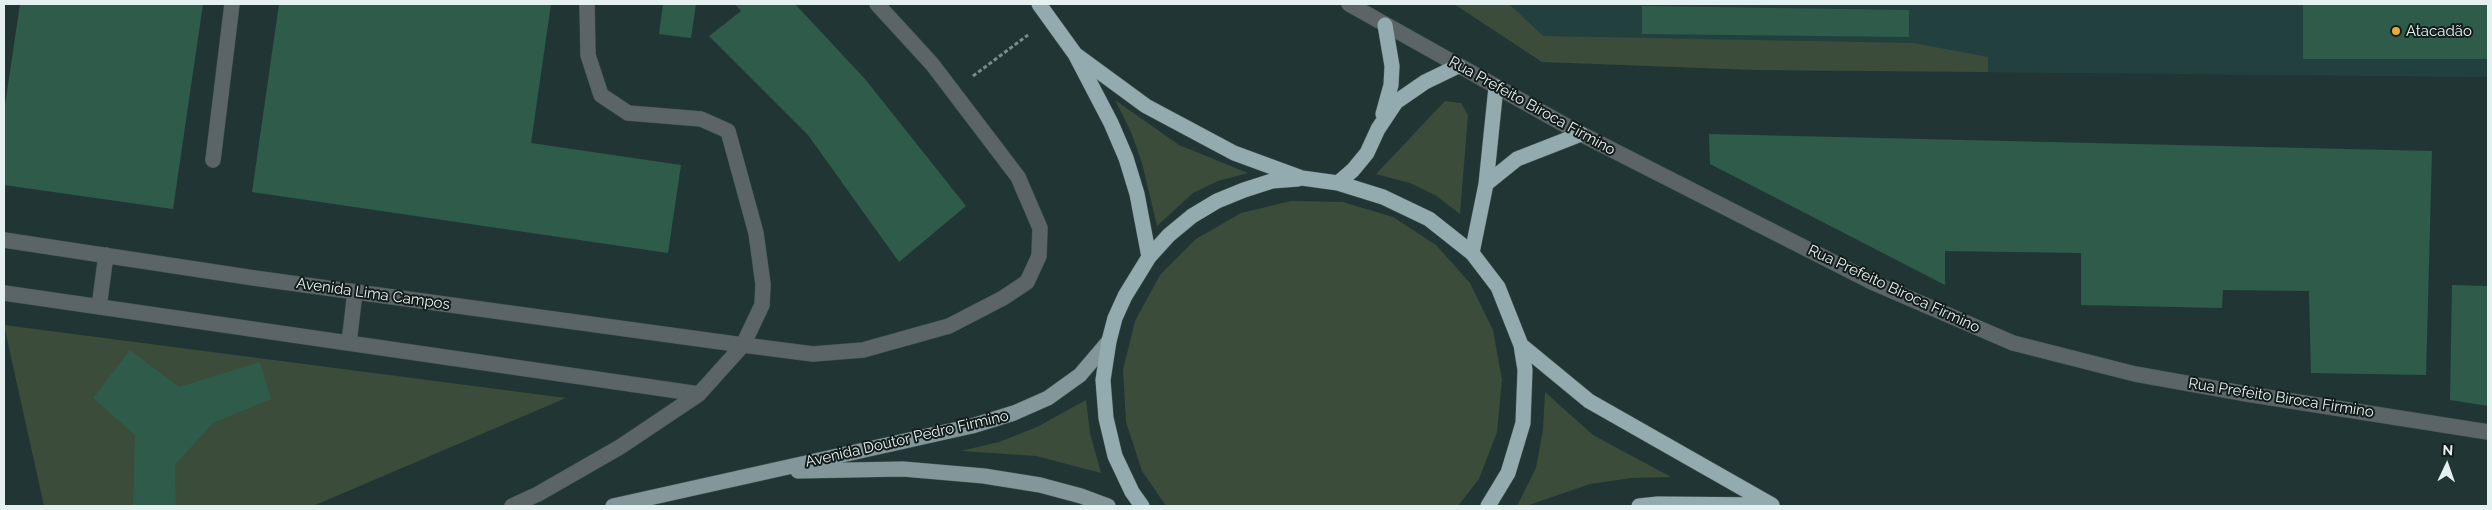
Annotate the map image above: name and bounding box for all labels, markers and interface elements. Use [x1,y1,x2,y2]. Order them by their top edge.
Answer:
place label: Atacadão [2406,22,2472,40]
marker: Atacadão [2390,25,2402,37]
street label: Rua Prefeito Biroca Firmino [1446,53,1618,159]
street label: Rua Prefeito Biroca Firmino [1805,241,1983,337]
street label: Avenida Lima Campos [295,274,451,314]
street label: Rua Prefeito Biroca Firmino [2187,374,2375,422]
street label: Avenida Doutor Pedro Firmino [804,407,1010,471]
north arrow [2422,440,2472,490]
text: N [2442,442,2454,458]

